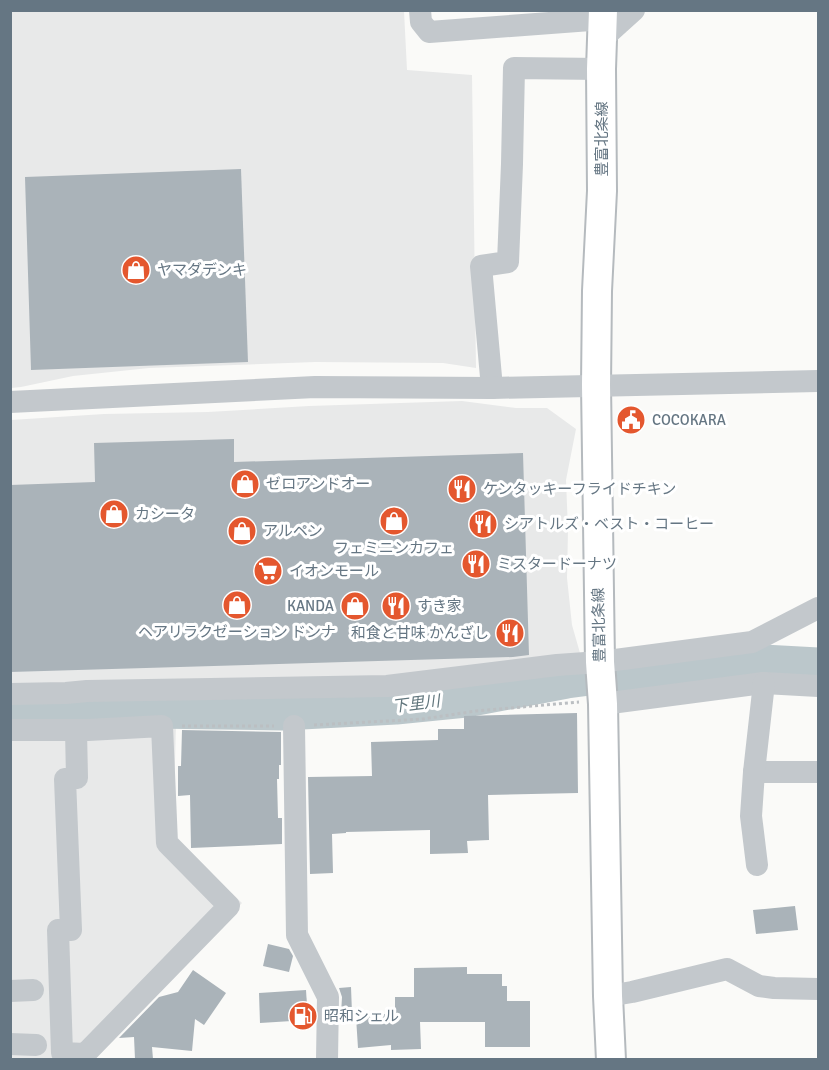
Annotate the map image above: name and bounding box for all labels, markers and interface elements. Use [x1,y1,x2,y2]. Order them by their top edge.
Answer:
street label: 豊富北条線 [593,101,611,177]
shop icon: ヤマダデンキ [120,254,152,286]
place label: ヤマダデンキ [157,261,247,279]
public building icon: COCOKARA [615,404,647,436]
place label: COCOKARA [652,411,726,429]
shop icon: ゼロアンドオー [229,468,261,500]
restaurant icon: ケンタッキーフライドチキン [446,473,478,505]
place label: ゼロアンドオー [266,475,370,493]
place label: ケンタッキーフライドチキン [483,480,676,498]
shop icon: カシータ [98,498,130,530]
place label: カシータ [135,505,195,523]
shop icon: フェミニンカフェ [378,505,410,537]
restaurant icon: シアトルズ・ベスト・コーヒー [467,508,499,540]
shop icon: アルペン [226,515,258,547]
place label: シアトルズ・ベスト・コーヒー [504,515,714,533]
place label: アルペン [263,522,323,540]
place label: フェミニンカフェ [334,539,454,557]
restaurant icon: ミスタードーナツ [460,548,492,580]
supermarket icon: イオンモール [252,555,284,587]
place label: ミスタードーナツ [497,555,617,573]
place label: イオンモール [289,562,379,580]
street label: 豊富北条線 [589,587,609,663]
shop icon: ヘアリラクゼーション ドンナ [221,589,253,621]
shop icon: KANDA [339,590,371,622]
restaurant icon: すき家 [380,590,412,622]
place label: KANDA [287,597,334,615]
place label: すき家 [417,597,462,615]
restaurant icon: 和食と甘味 かんざし [494,617,526,649]
place label: ヘアリラクゼーション ドンナ [138,623,336,641]
place label: 和食と甘味 かんざし [351,624,489,642]
water label: 下里川 [391,691,443,717]
fuel station icon: 昭和シェル [287,1000,319,1032]
place label: 昭和シェル [324,1007,399,1025]

